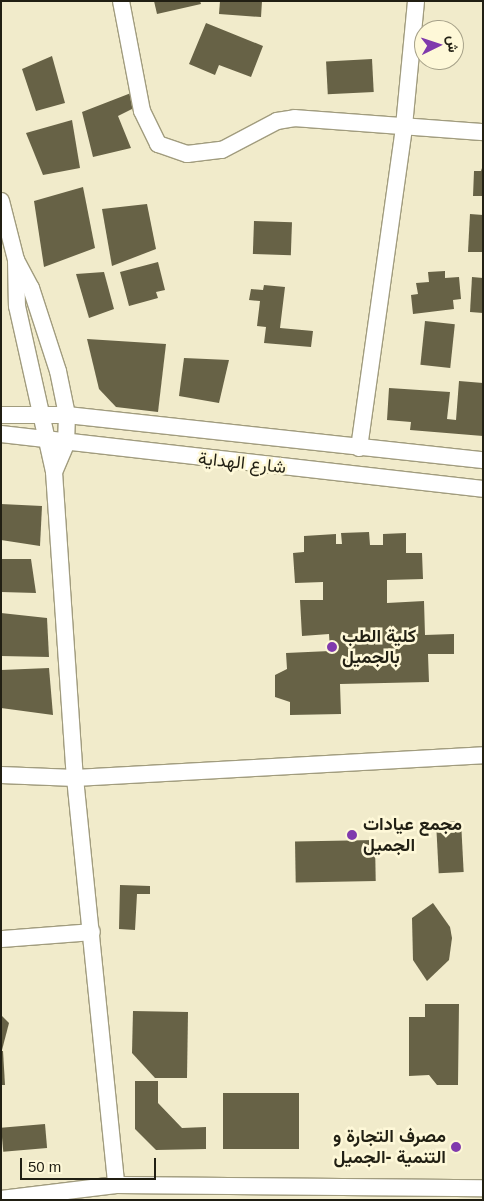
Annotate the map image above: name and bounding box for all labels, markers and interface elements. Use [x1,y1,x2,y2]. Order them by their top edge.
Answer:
north arrow [414,20,464,70]
text: ش [444,35,462,53]
street label: شارع الهداية [197,448,287,478]
place label: كلية الطب بالجميل [342,626,416,669]
marker: كلية الطب بالجميل [326,641,338,653]
place label: مجمع عيادات الجميل [363,814,462,856]
marker: مجمع عيادات الجميل [345,828,359,842]
place label: مصرف التجارة و التنمية -الجميل [333,1126,446,1168]
marker: مصرف التجارة و التنمية -الجميل [450,1141,462,1153]
scale bar [22,1148,159,1180]
text: 50 m [28,1158,61,1175]

